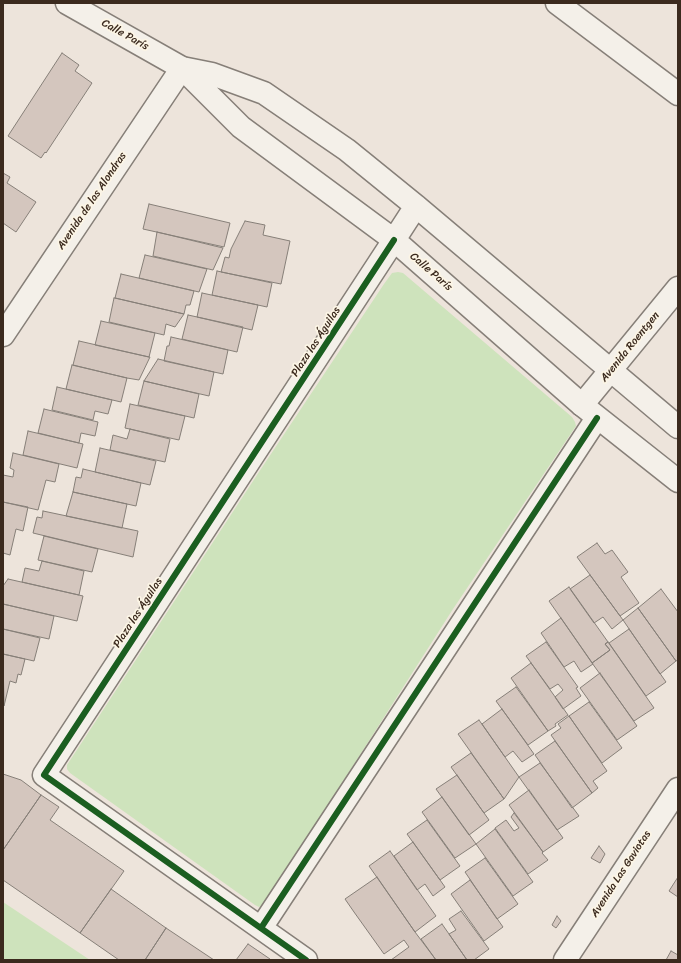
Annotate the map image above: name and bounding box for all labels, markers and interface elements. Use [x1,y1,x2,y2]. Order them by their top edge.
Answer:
street label: Calle París [99,17,151,53]
street label: Avenida de las Alondras [54,150,130,252]
street label: Calle París [407,250,455,294]
street label: Plaza las Águilas [289,305,343,379]
street label: Avenida Roentgen [598,309,662,385]
street label: Plaza las Águilas [111,576,165,650]
street label: Avenida Las Gaviotas [588,828,654,920]

